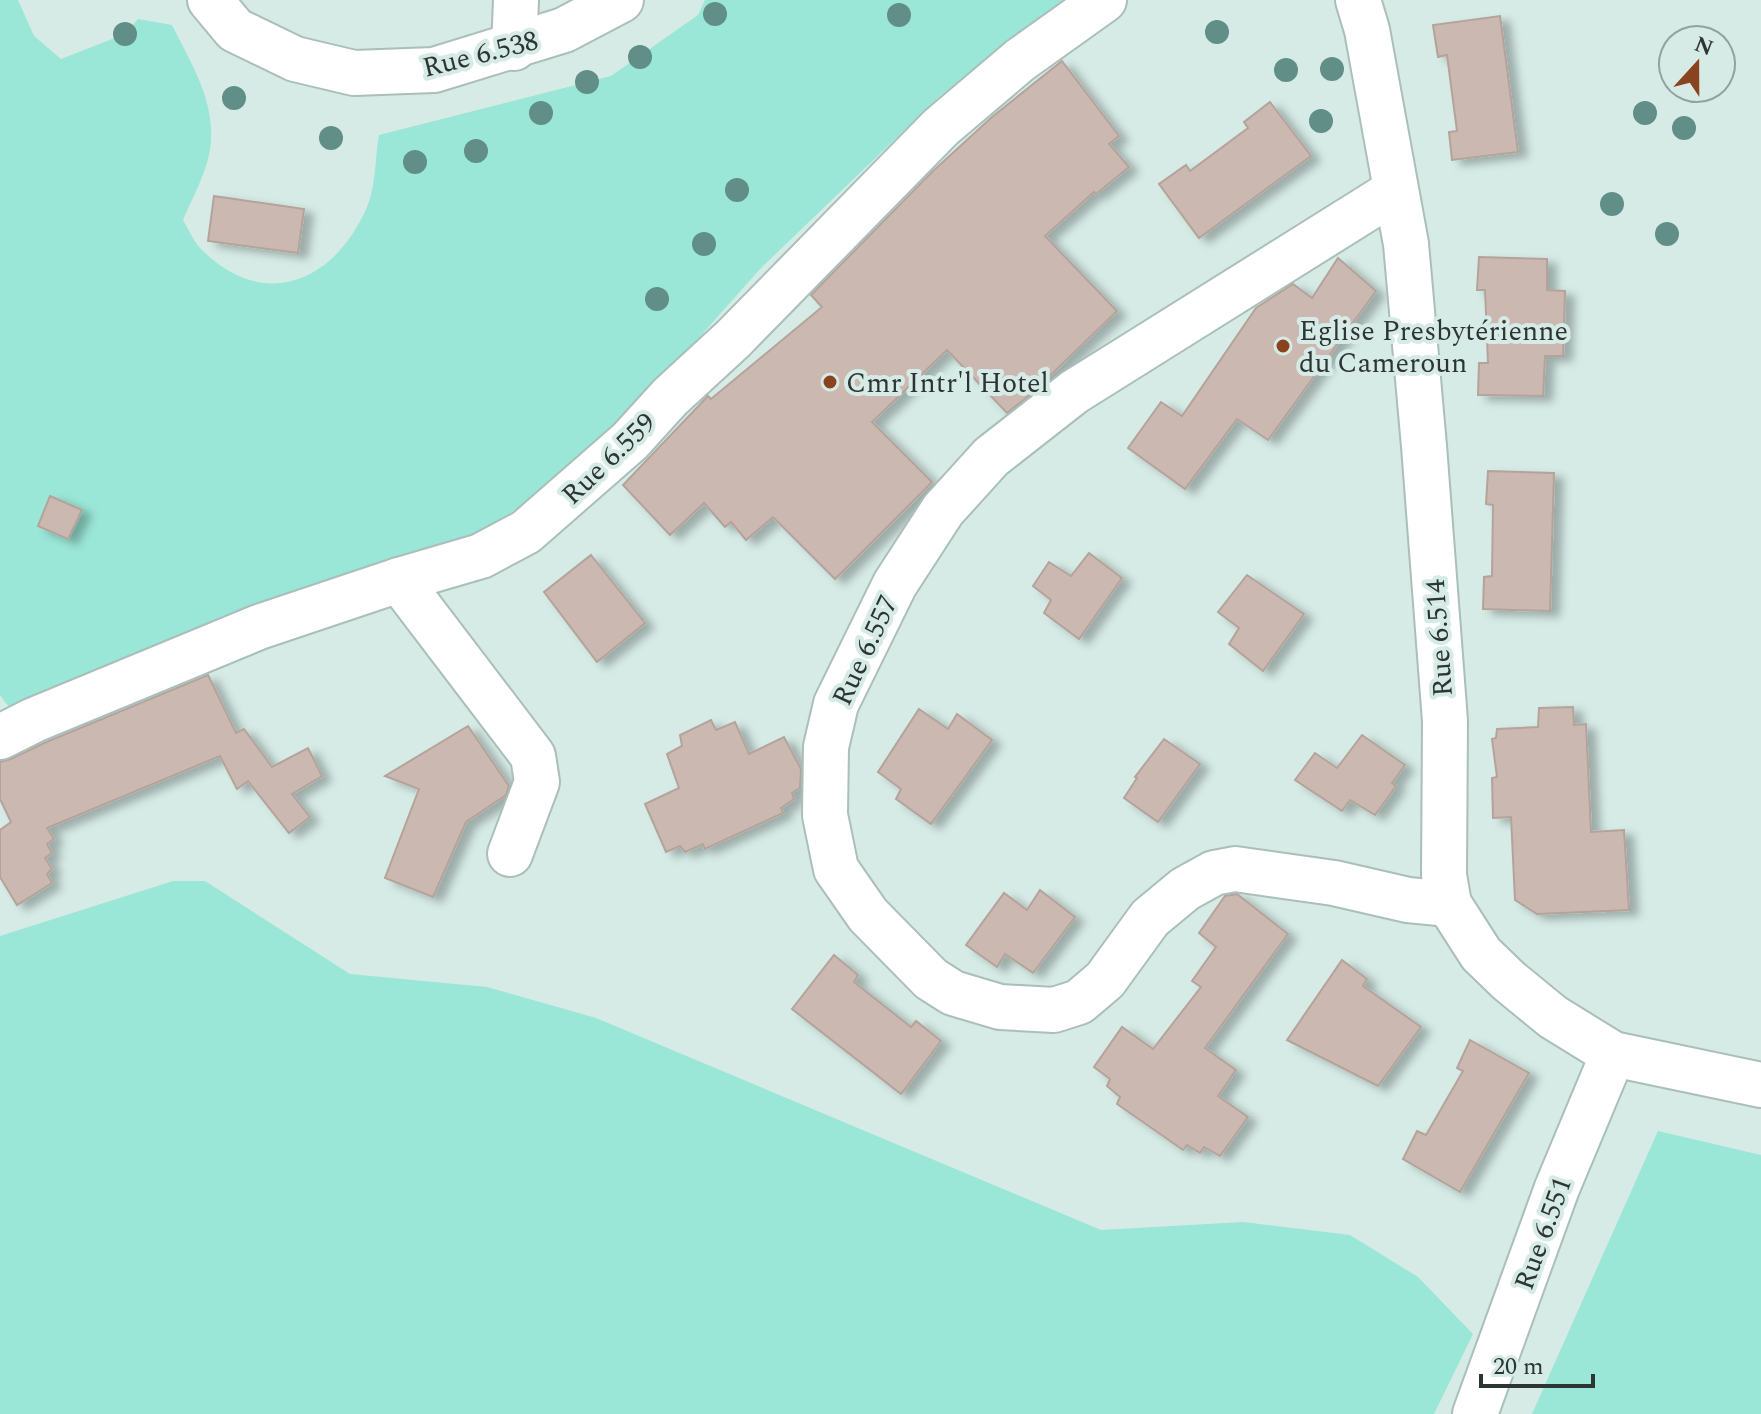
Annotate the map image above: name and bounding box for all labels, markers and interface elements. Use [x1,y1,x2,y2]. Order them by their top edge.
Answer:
street label: Rue 6.538 [418,19,543,90]
north arrow [1657,24,1737,104]
text: N [1689,28,1718,65]
place label: Eglise Presbytérienne du Cameroun [1299,310,1568,385]
marker: Eglise Presbytérienne du Cameroun [1274,337,1292,355]
place label: Cmr Intr'l Hotel [846,362,1049,405]
marker: Cmr Intr'l Hotel [821,373,839,391]
street label: Rue 6.559 [552,403,666,515]
street label: Rue 6.514 [1414,578,1465,698]
street label: Rue 6.557 [821,588,910,713]
street label: Rue 6.551 [1503,1171,1584,1296]
scale bar [1481,1338,1593,1388]
text: 20 m [1493,1349,1544,1385]

